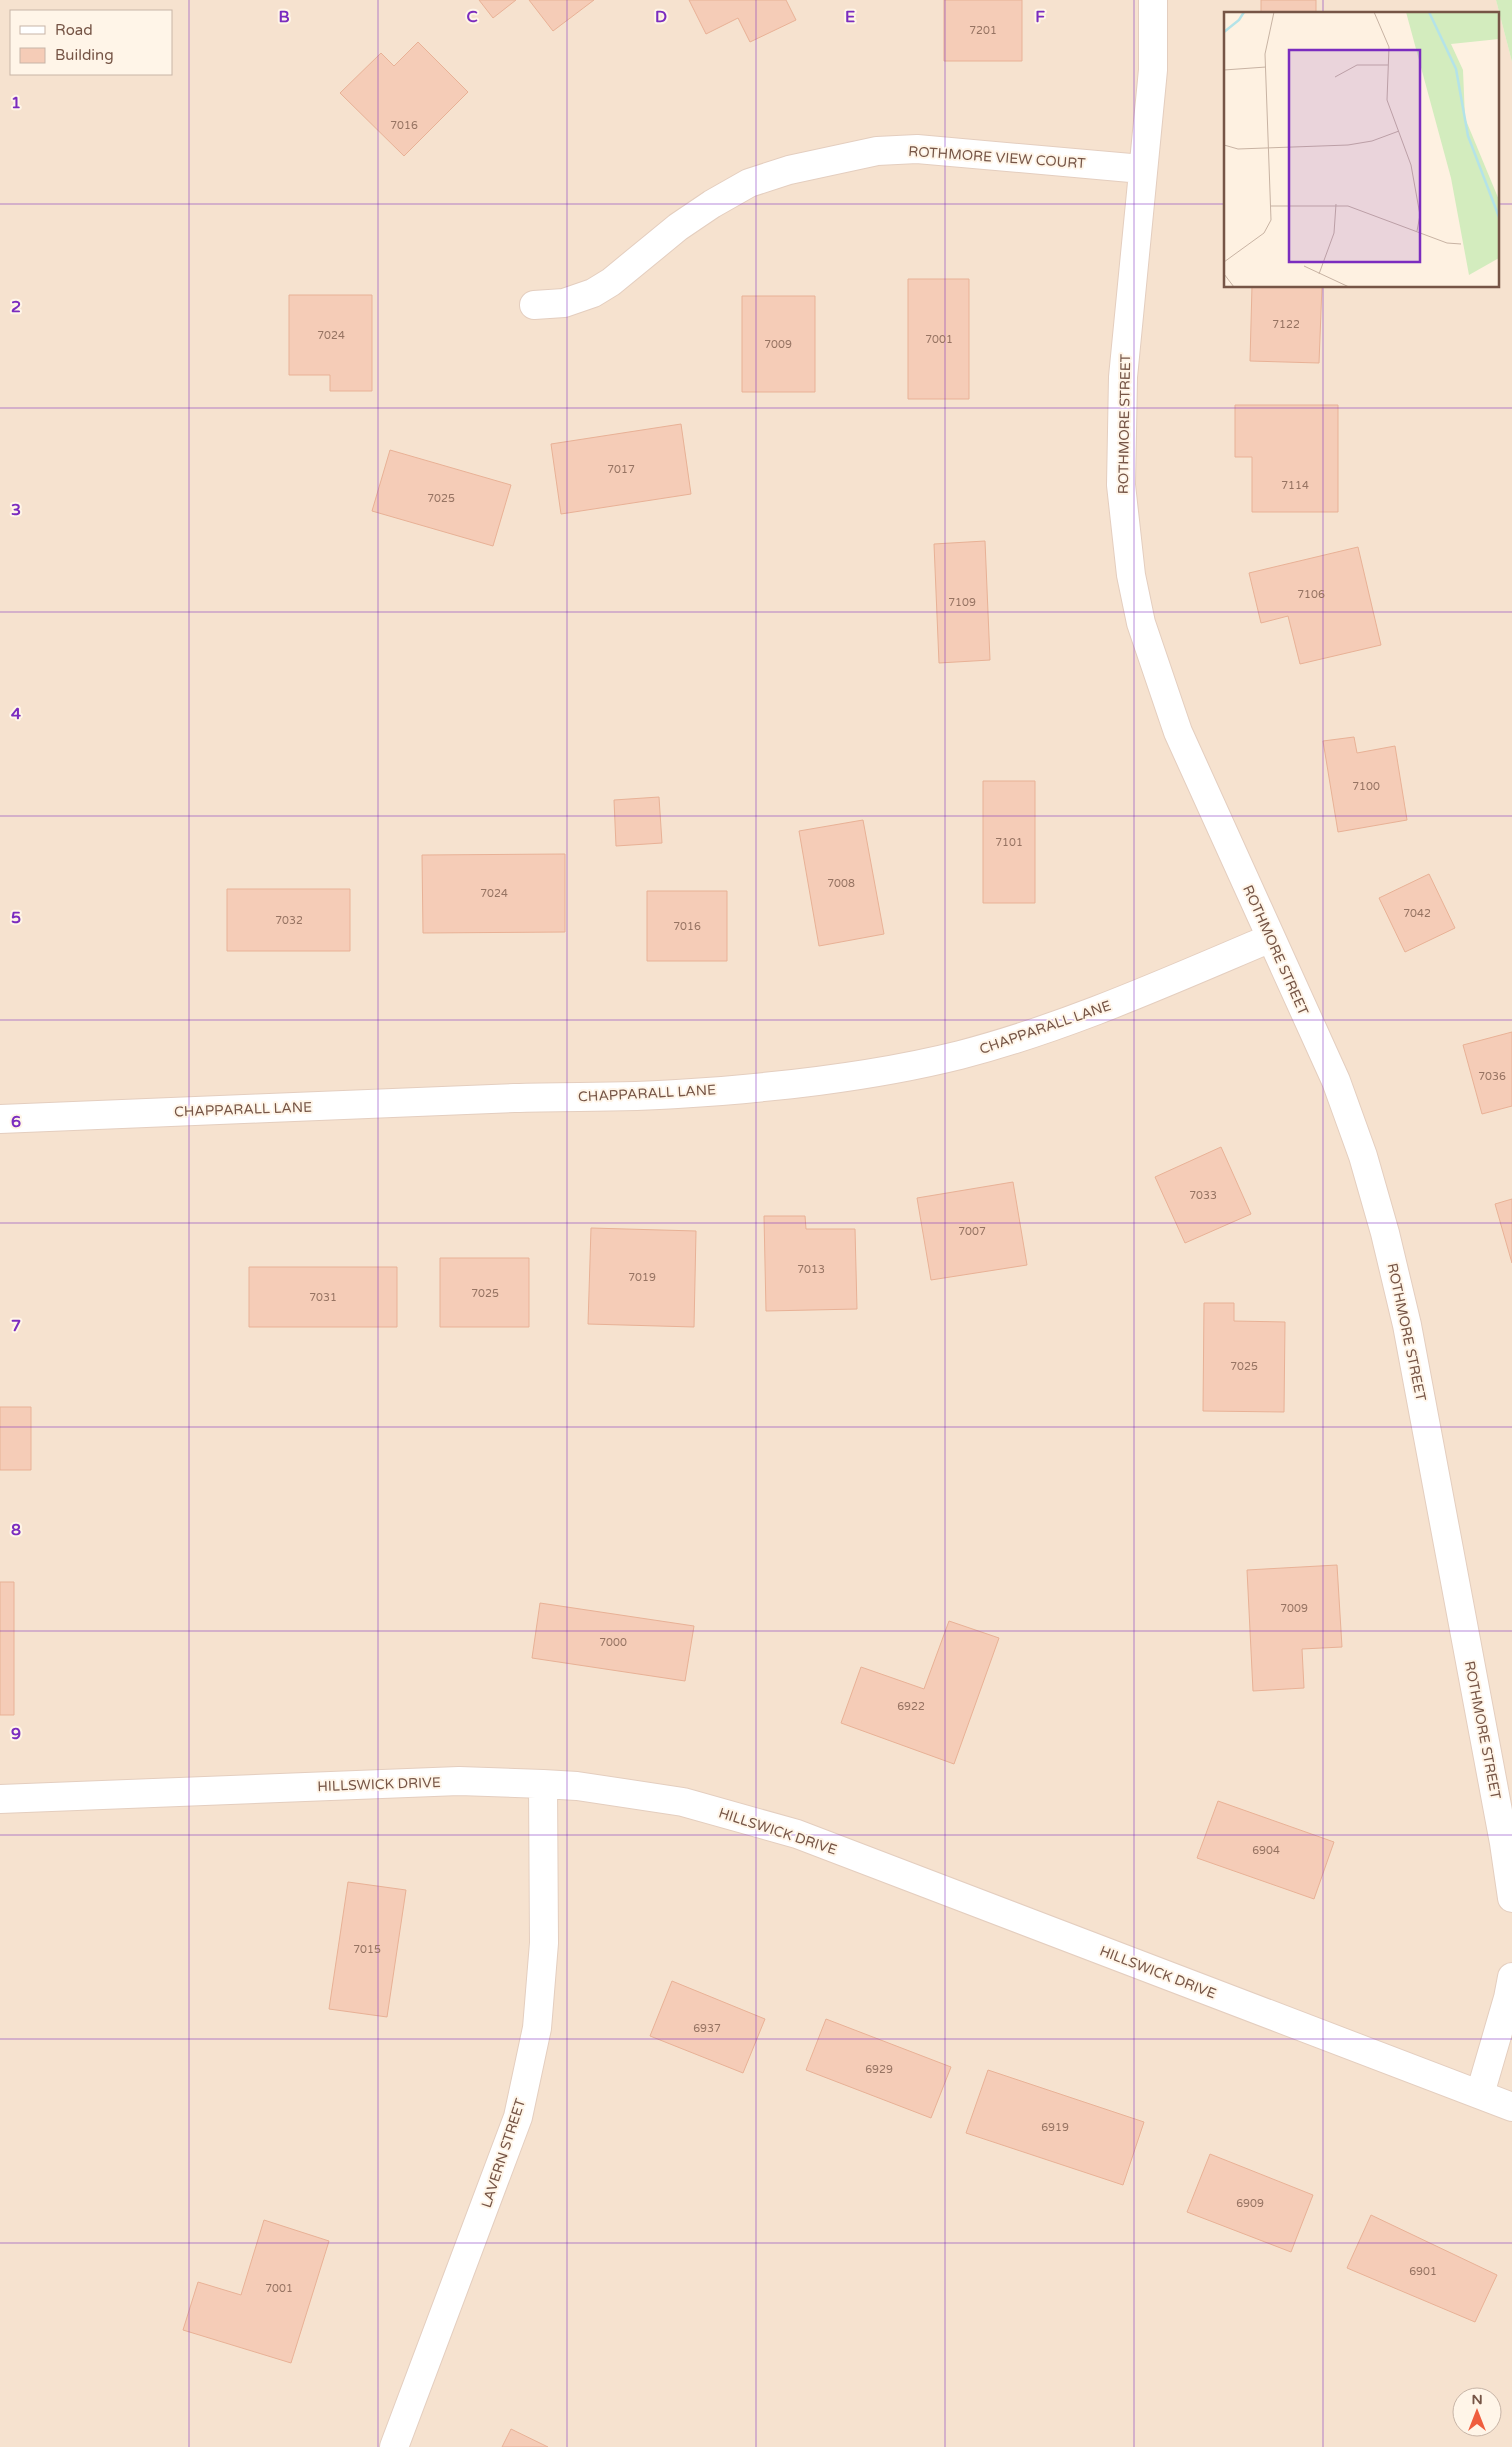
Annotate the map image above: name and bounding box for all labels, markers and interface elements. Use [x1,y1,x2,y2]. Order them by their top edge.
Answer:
text: B [278,7,290,27]
text: C [466,7,478,27]
text: D [655,7,667,27]
text: E [845,7,855,27]
text: F [1035,7,1045,27]
legend [10,10,172,75]
inset map [1224,12,1500,288]
text: Road [55,21,93,39]
house number: 7201 [969,24,997,37]
text: Building [55,46,114,64]
text: 1 [11,93,21,113]
house number: 7016 [390,119,418,132]
street label: ROTHMORE VIEW COURT [908,143,1087,172]
text: 2 [11,297,21,317]
house number: 7122 [1272,318,1300,331]
house number: 7024 [317,329,345,342]
house number: 7001 [925,333,953,346]
house number: 7009 [764,338,792,351]
street label: ROTHMORE STREET [1115,353,1134,494]
house number: 7017 [607,463,635,476]
house number: 7114 [1281,479,1309,492]
house number: 7025 [427,492,455,505]
text: 3 [11,500,21,520]
house number: 7106 [1297,588,1325,601]
house number: 7109 [948,596,976,609]
text: 4 [11,704,21,724]
house number: 7100 [1352,780,1380,793]
house number: 7101 [995,836,1023,849]
house number: 7008 [827,877,855,890]
street label: ROTHMORE STREET [1239,883,1312,1018]
house number: 7024 [480,887,508,900]
house number: 7042 [1403,907,1431,920]
text: 5 [11,908,21,928]
house number: 7032 [275,914,303,927]
house number: 7016 [673,920,701,933]
street label: CHAPPARALL LANE [977,997,1113,1058]
house number: 7036 [1478,1070,1506,1083]
street label: CHAPPARALL LANE [578,1081,716,1106]
street label: CHAPPARALL LANE [174,1099,312,1120]
text: 6 [11,1112,21,1132]
house number: 7033 [1189,1189,1217,1202]
house number: 7007 [958,1225,986,1238]
street label: ROTHMORE STREET [1384,1262,1430,1403]
house number: 7013 [797,1263,825,1276]
house number: 7019 [628,1271,656,1284]
house number: 7025 [471,1287,499,1300]
house number: 7031 [309,1291,337,1304]
text: 7 [11,1316,21,1336]
house number: 7025 [1230,1360,1258,1373]
text: 8 [11,1520,21,1540]
house number: 7009 [1280,1602,1308,1615]
house number: 7000 [599,1636,627,1649]
street label: ROTHMORE STREET [1461,1660,1504,1801]
house number: 6922 [897,1700,925,1713]
text: 9 [11,1724,21,1744]
street label: HILLSWICK DRIVE [317,1774,441,1795]
street label: HILLSWICK DRIVE [717,1804,839,1859]
house number: 6904 [1252,1844,1280,1857]
street label: HILLSWICK DRIVE [1097,1942,1218,2003]
house number: 7015 [353,1943,381,1956]
house number: 6937 [693,2022,721,2035]
house number: 6929 [865,2063,893,2076]
street label: LAVERN STREET [478,2096,529,2210]
house number: 6919 [1041,2121,1069,2134]
house number: 6909 [1236,2197,1264,2210]
house number: 6901 [1409,2265,1437,2278]
house number: 7001 [265,2282,293,2295]
north arrow [1452,2387,1502,2437]
text: N [1471,2391,1483,2408]

